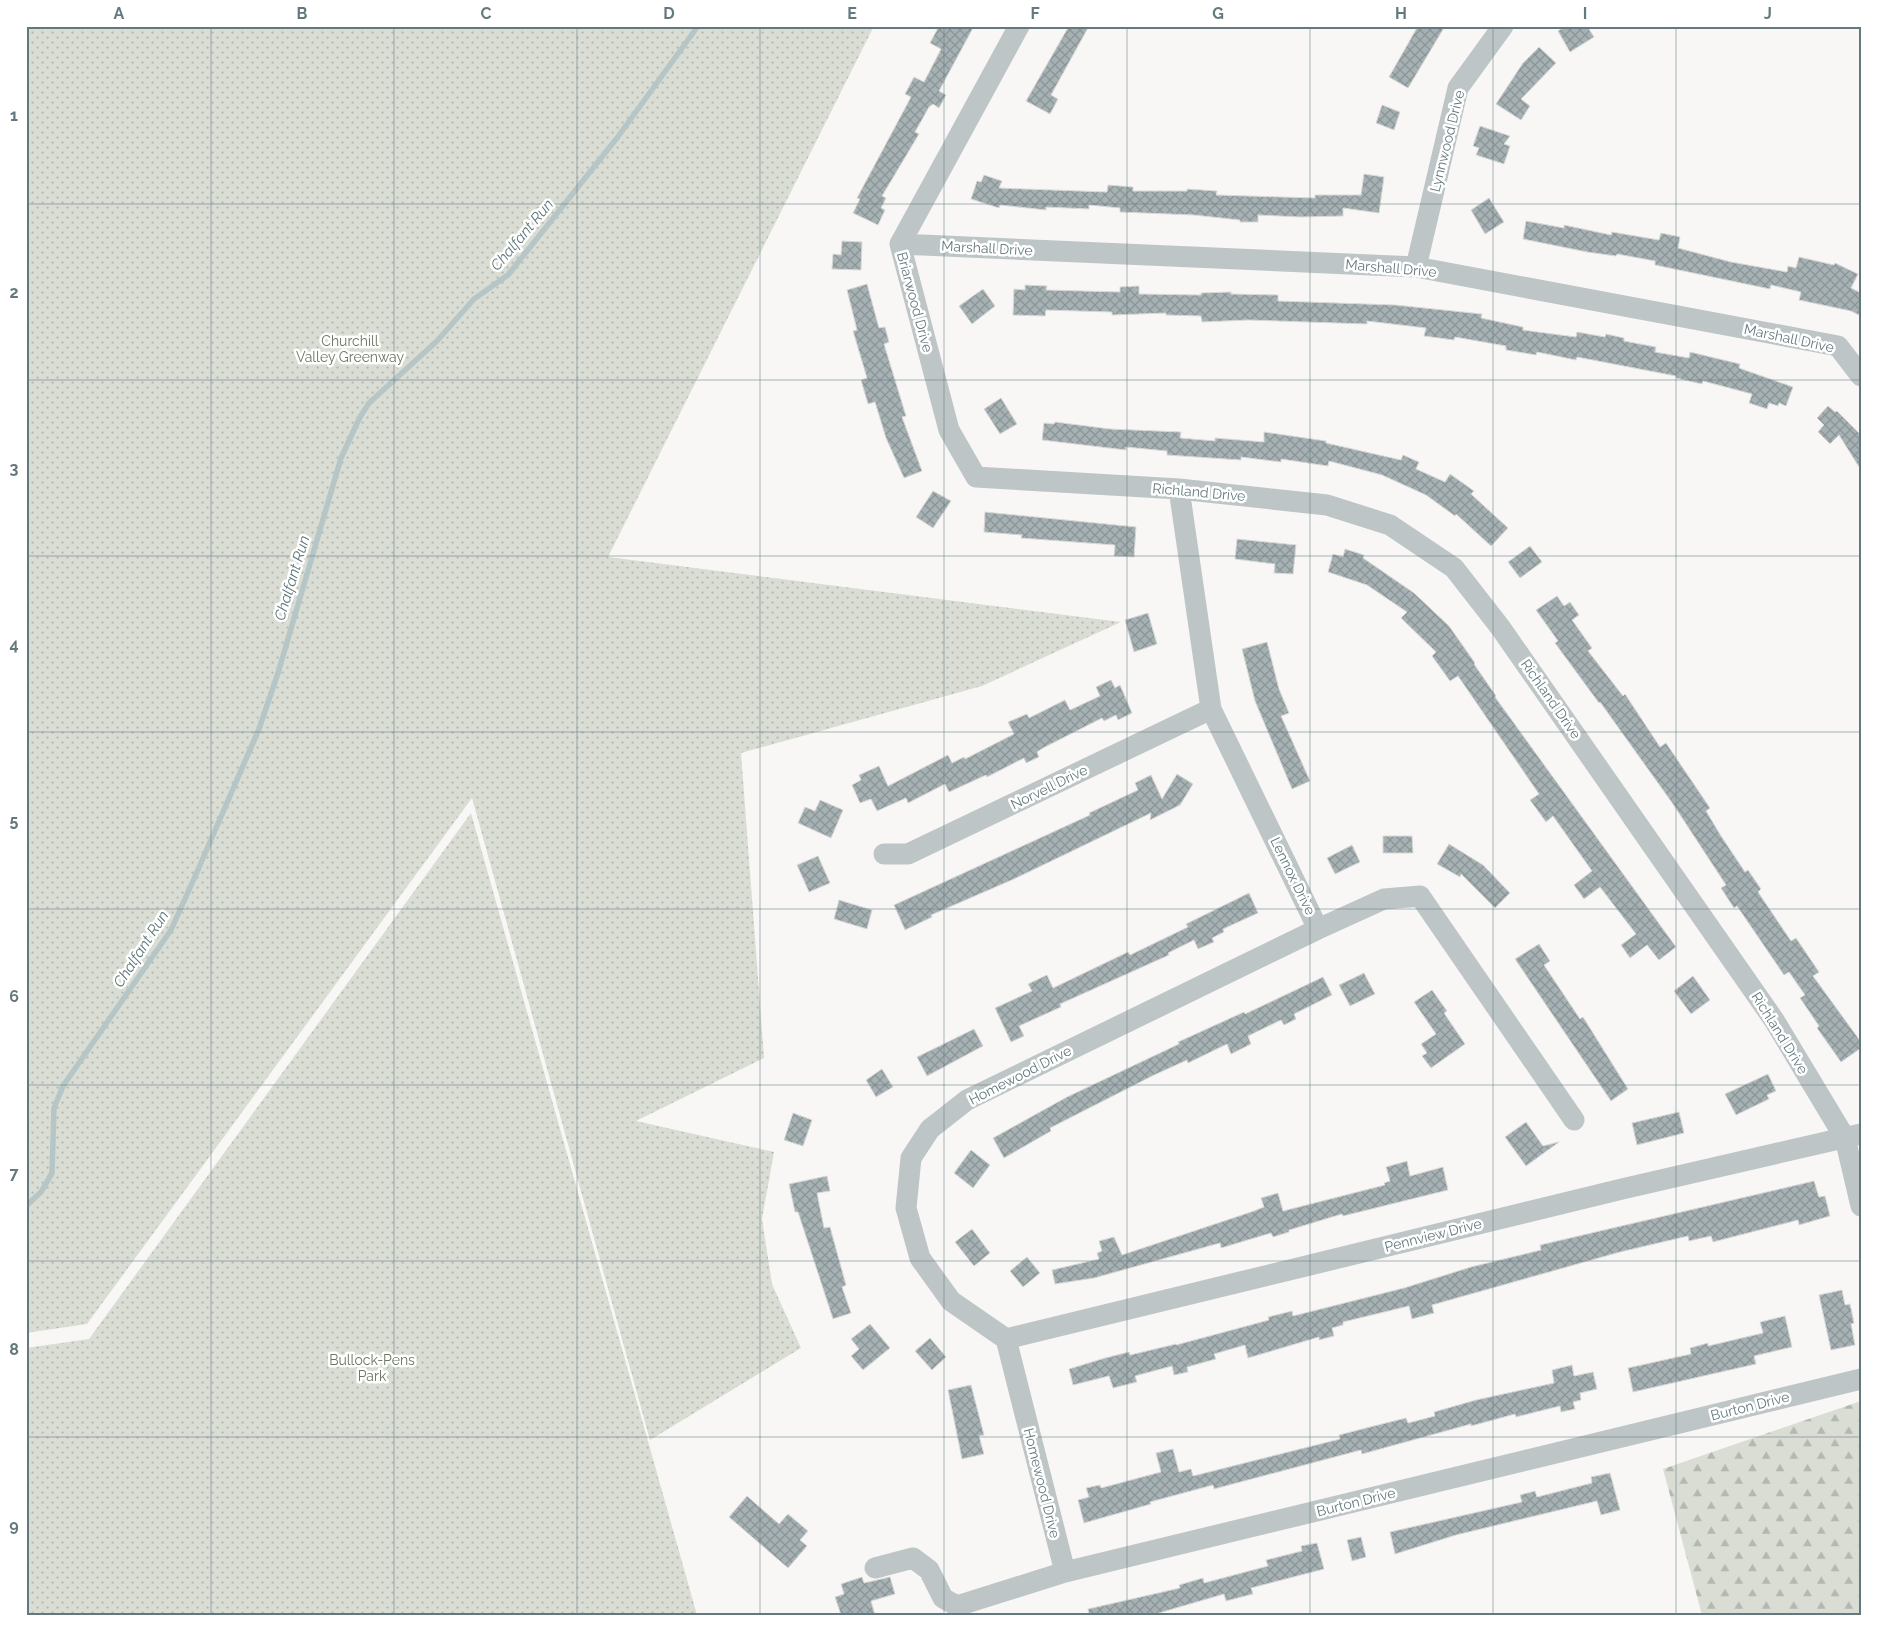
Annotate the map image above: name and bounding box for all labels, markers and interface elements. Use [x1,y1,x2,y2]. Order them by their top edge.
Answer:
text: A [114,4,125,23]
text: B [297,4,308,23]
text: C [481,4,492,23]
text: D [663,4,675,23]
text: E [847,4,857,23]
text: F [1030,4,1040,23]
text: G [1212,4,1224,23]
text: H [1395,4,1407,23]
text: I [1583,4,1587,23]
text: J [1764,4,1772,23]
street label: Lynnwood Drive [1427,88,1467,194]
text: 1 [10,106,18,125]
water label: Chalfant Run [487,196,557,274]
street label: Marshall Drive [941,238,1033,258]
street label: Briarwood Drive [894,250,936,354]
street label: Marshall Drive [1345,256,1437,280]
text: 2 [9,283,19,302]
street label: Marshall Drive [1743,321,1835,355]
park label: Churchill Valley Greenway [296,333,404,365]
text: 3 [10,459,19,478]
street label: Richland Drive [1152,480,1246,504]
water label: Chalfant Run [271,533,313,623]
text: 4 [9,635,19,654]
street label: Richland Drive [1518,656,1584,742]
street label: Norvell Drive [1008,762,1090,812]
text: 5 [10,811,19,830]
street label: Lennox Drive [1267,834,1319,918]
water label: Chalfant Run [110,907,172,991]
text: 6 [9,987,19,1006]
street label: Richland Drive [1749,989,1811,1077]
street label: Homewood Drive [966,1042,1074,1108]
text: 7 [10,1164,19,1183]
street label: Pennview Drive [1383,1215,1483,1255]
text: 8 [9,1340,19,1359]
park label: Bullock-Pens Park [329,1352,415,1384]
street label: Burton Drive [1709,1388,1791,1424]
street label: Homewood Drive [1021,1426,1063,1540]
street label: Burton Drive [1315,1484,1397,1520]
text: 9 [9,1516,19,1535]

